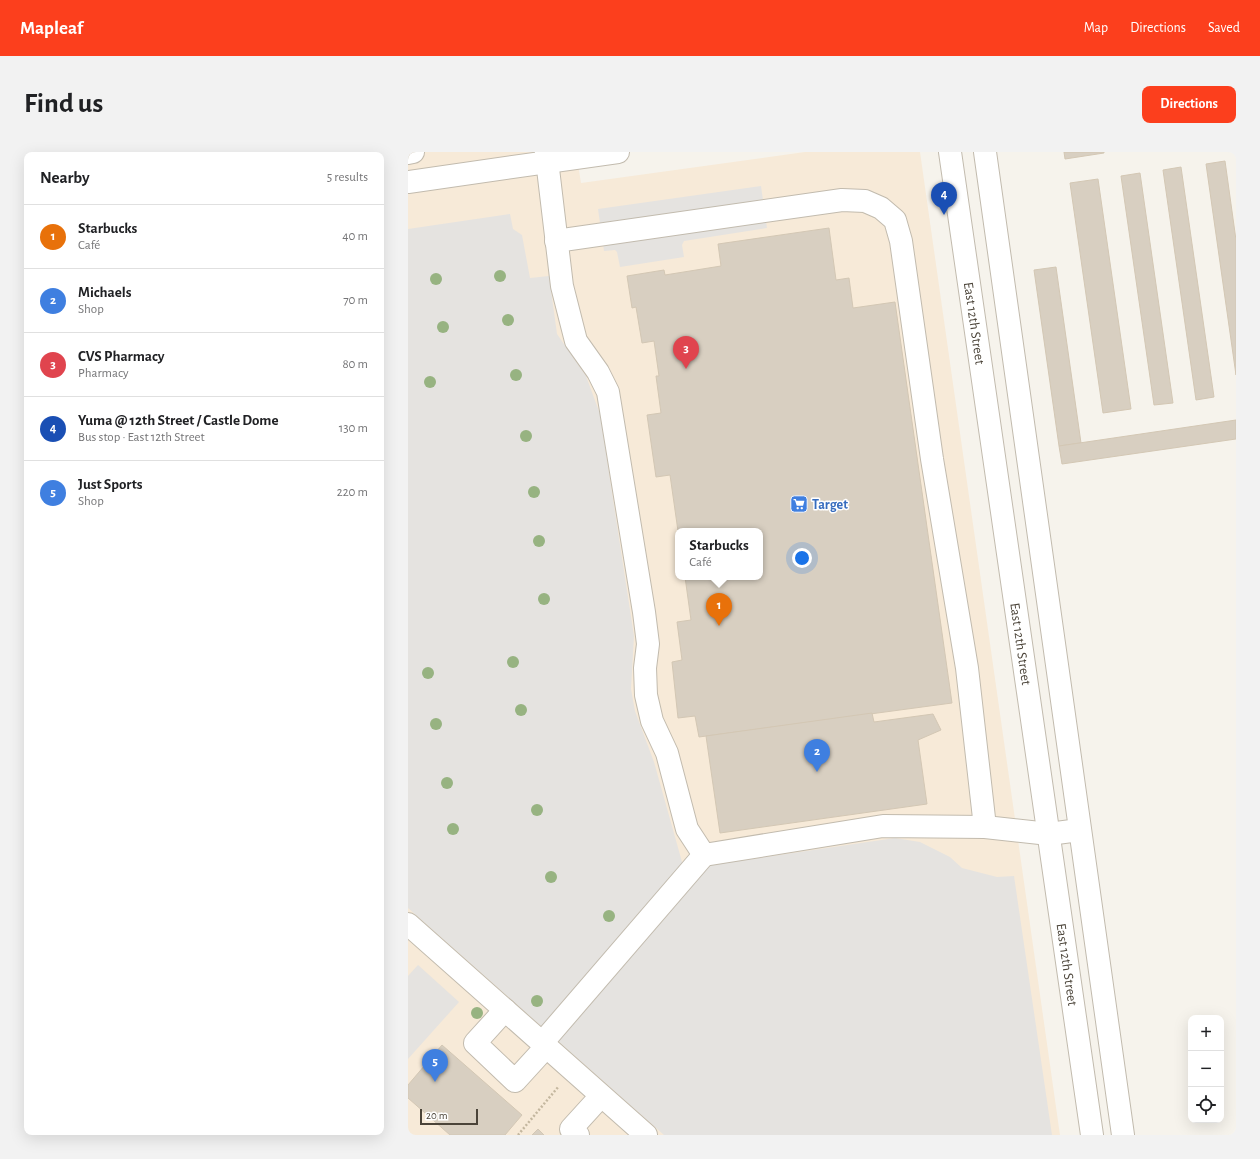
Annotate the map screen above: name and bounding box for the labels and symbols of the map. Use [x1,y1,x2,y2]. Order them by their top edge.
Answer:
pin: 4 [931,182,957,215]
street label: East 12th Street [961,281,987,366]
pin: 3 [673,336,699,369]
supermarket icon: Target [789,494,809,514]
place label: Target [812,498,848,512]
your location [792,548,812,568]
pin: 1 [706,593,732,626]
street label: East 12th Street [1007,602,1033,687]
pin: 2 [804,739,830,772]
street label: East 12th Street [1054,923,1079,1007]
pin: 5 [422,1049,448,1082]
scale bar [420,1107,478,1126]

